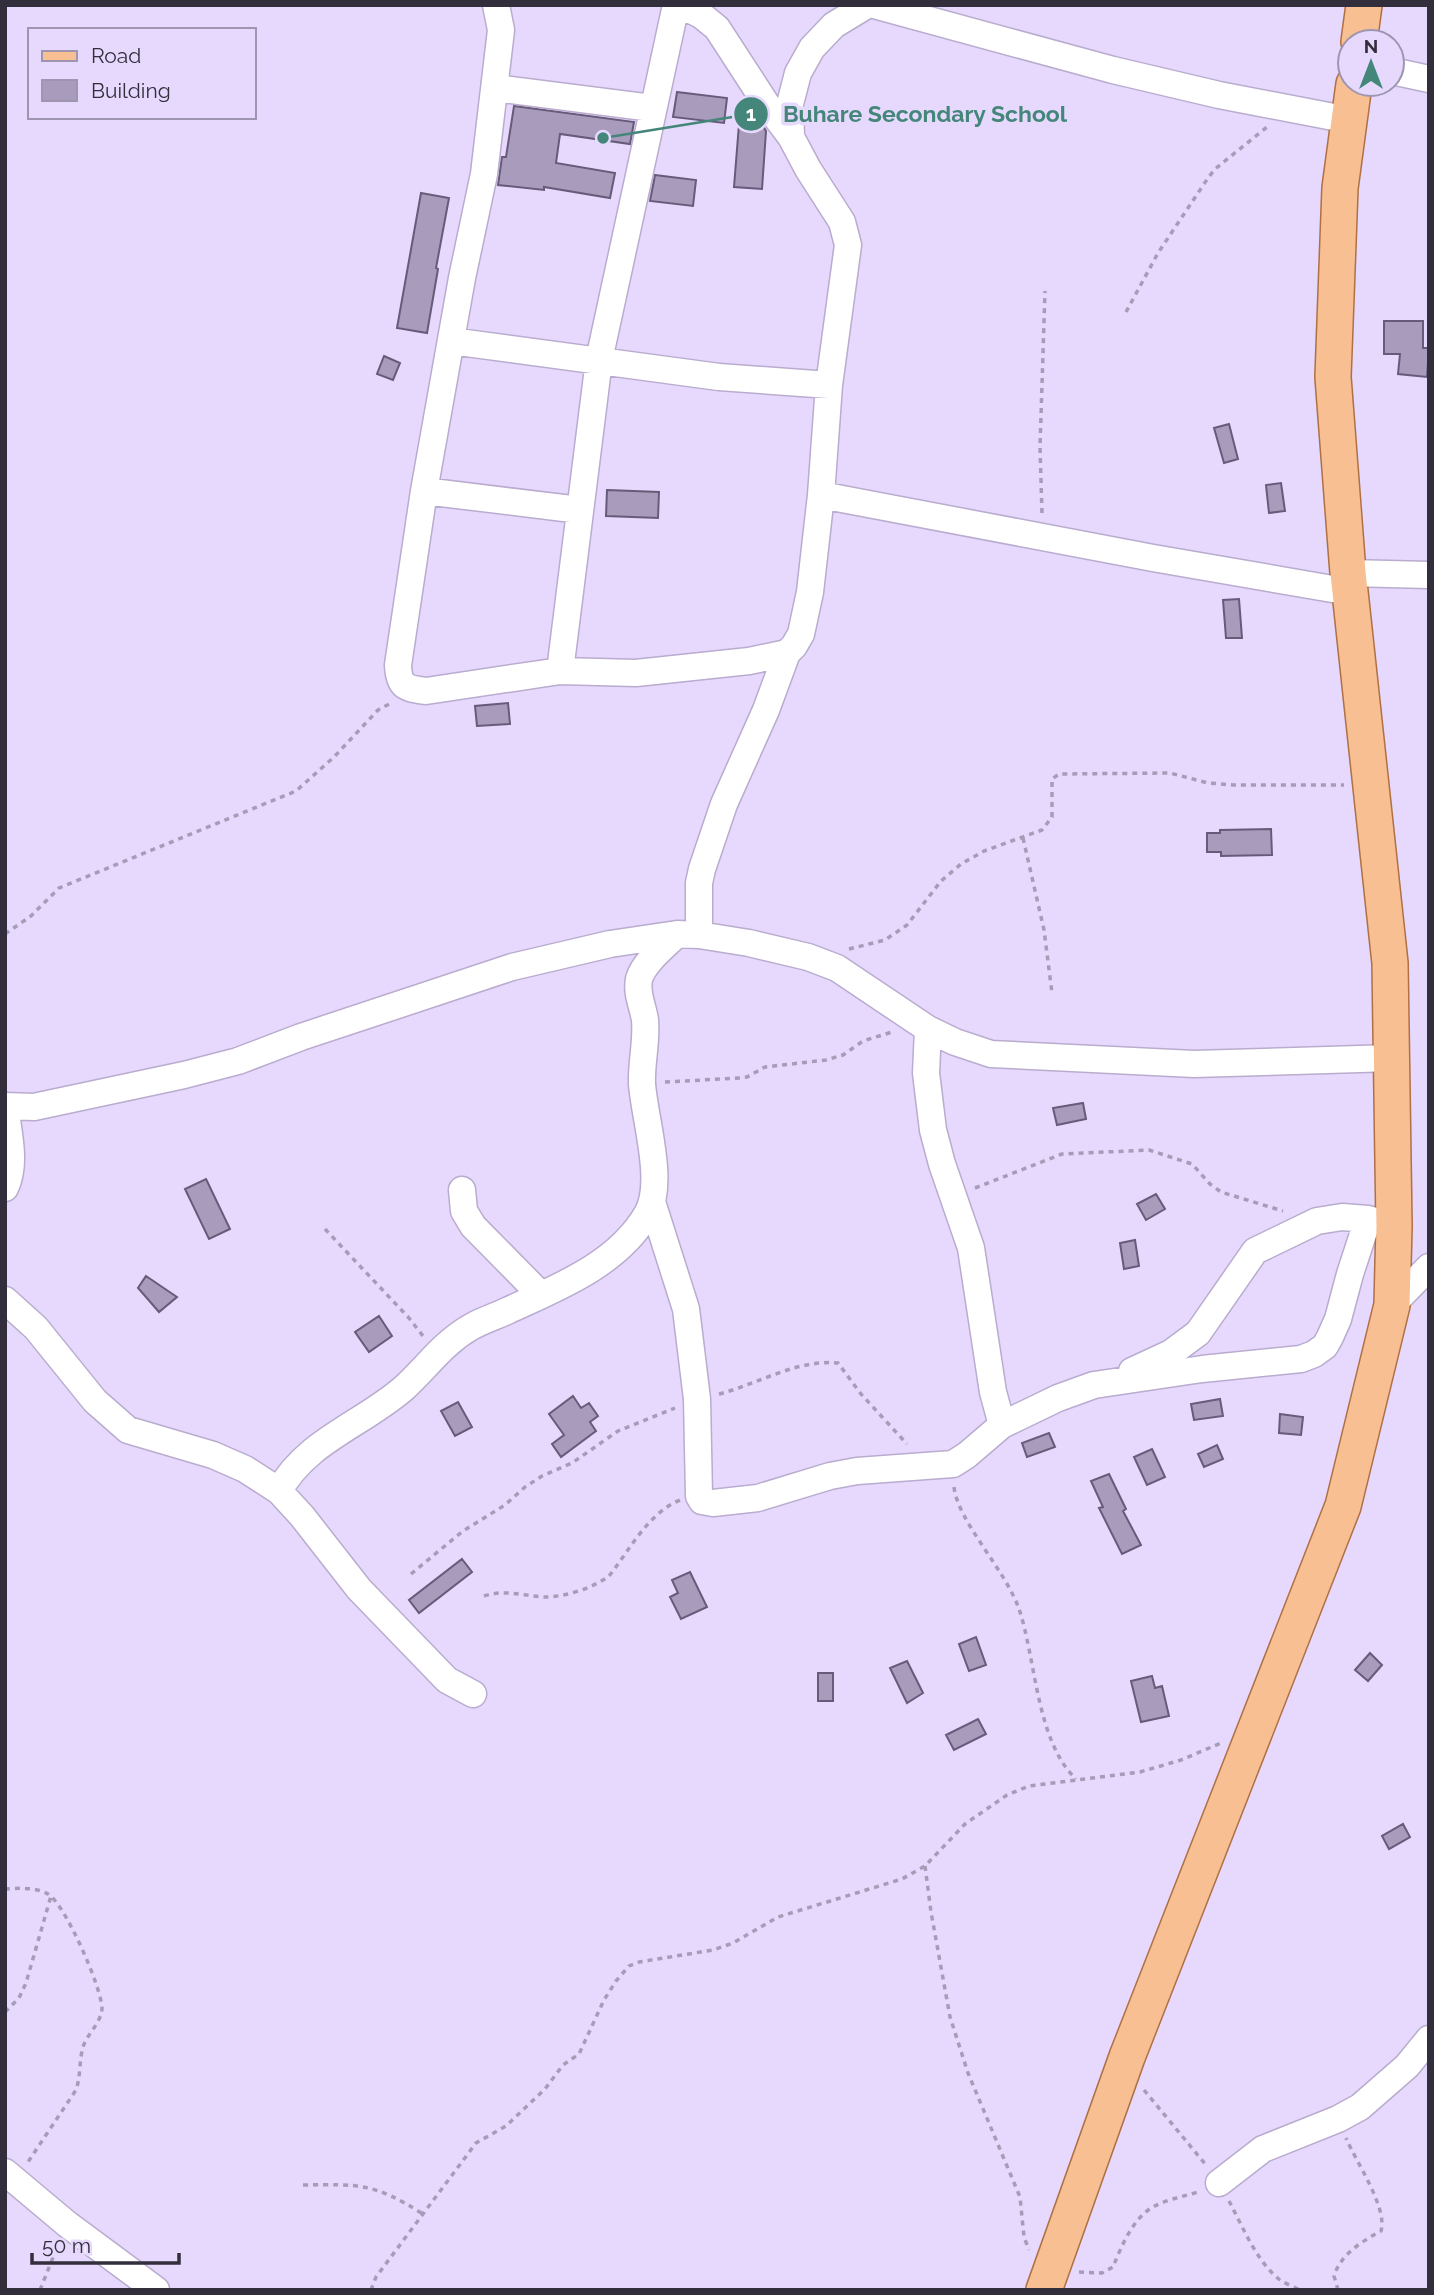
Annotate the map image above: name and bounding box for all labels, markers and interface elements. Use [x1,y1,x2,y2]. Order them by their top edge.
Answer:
legend [28,28,256,119]
north arrow [1336,28,1406,98]
text: N [1364,35,1378,57]
text: Road [91,43,141,68]
text: Building [91,78,171,103]
callout: Buhare Secondary School [733,92,1081,136]
text: Buhare Secondary School [783,100,1068,127]
text: 1 [746,101,756,126]
scale bar [32,2222,178,2266]
text: 50 m [42,2233,91,2258]

